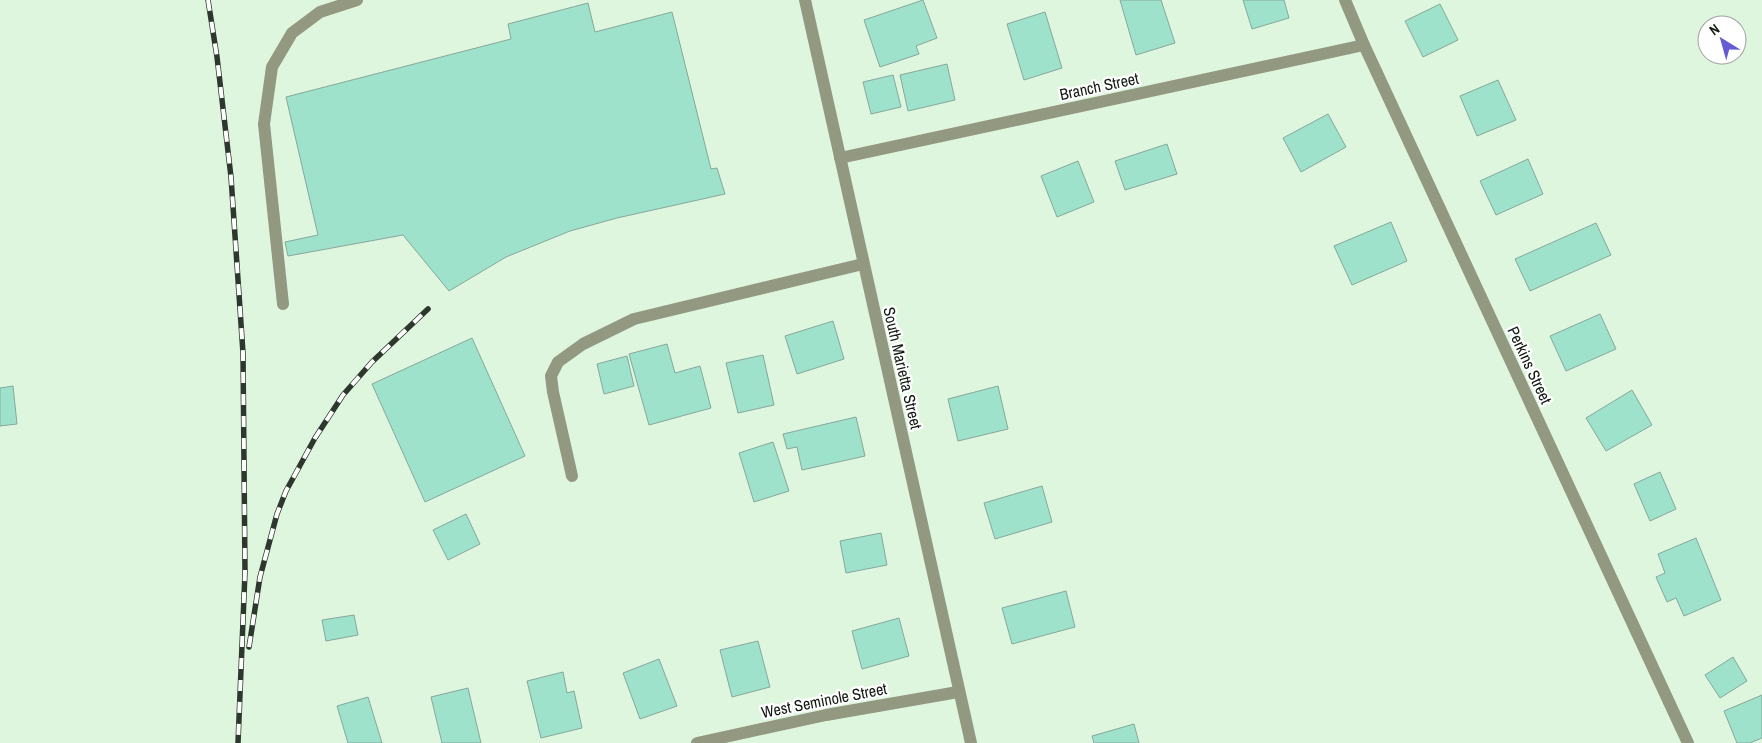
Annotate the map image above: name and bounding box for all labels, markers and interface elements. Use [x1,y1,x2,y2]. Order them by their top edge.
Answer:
north arrow [1697,15,1747,65]
text: N [1705,20,1723,39]
street label: Branch Street [1057,67,1141,105]
street label: South Marietta Street [878,305,928,432]
street label: Perkins Street [1502,323,1558,408]
street label: West Seminole Street [759,677,889,723]

